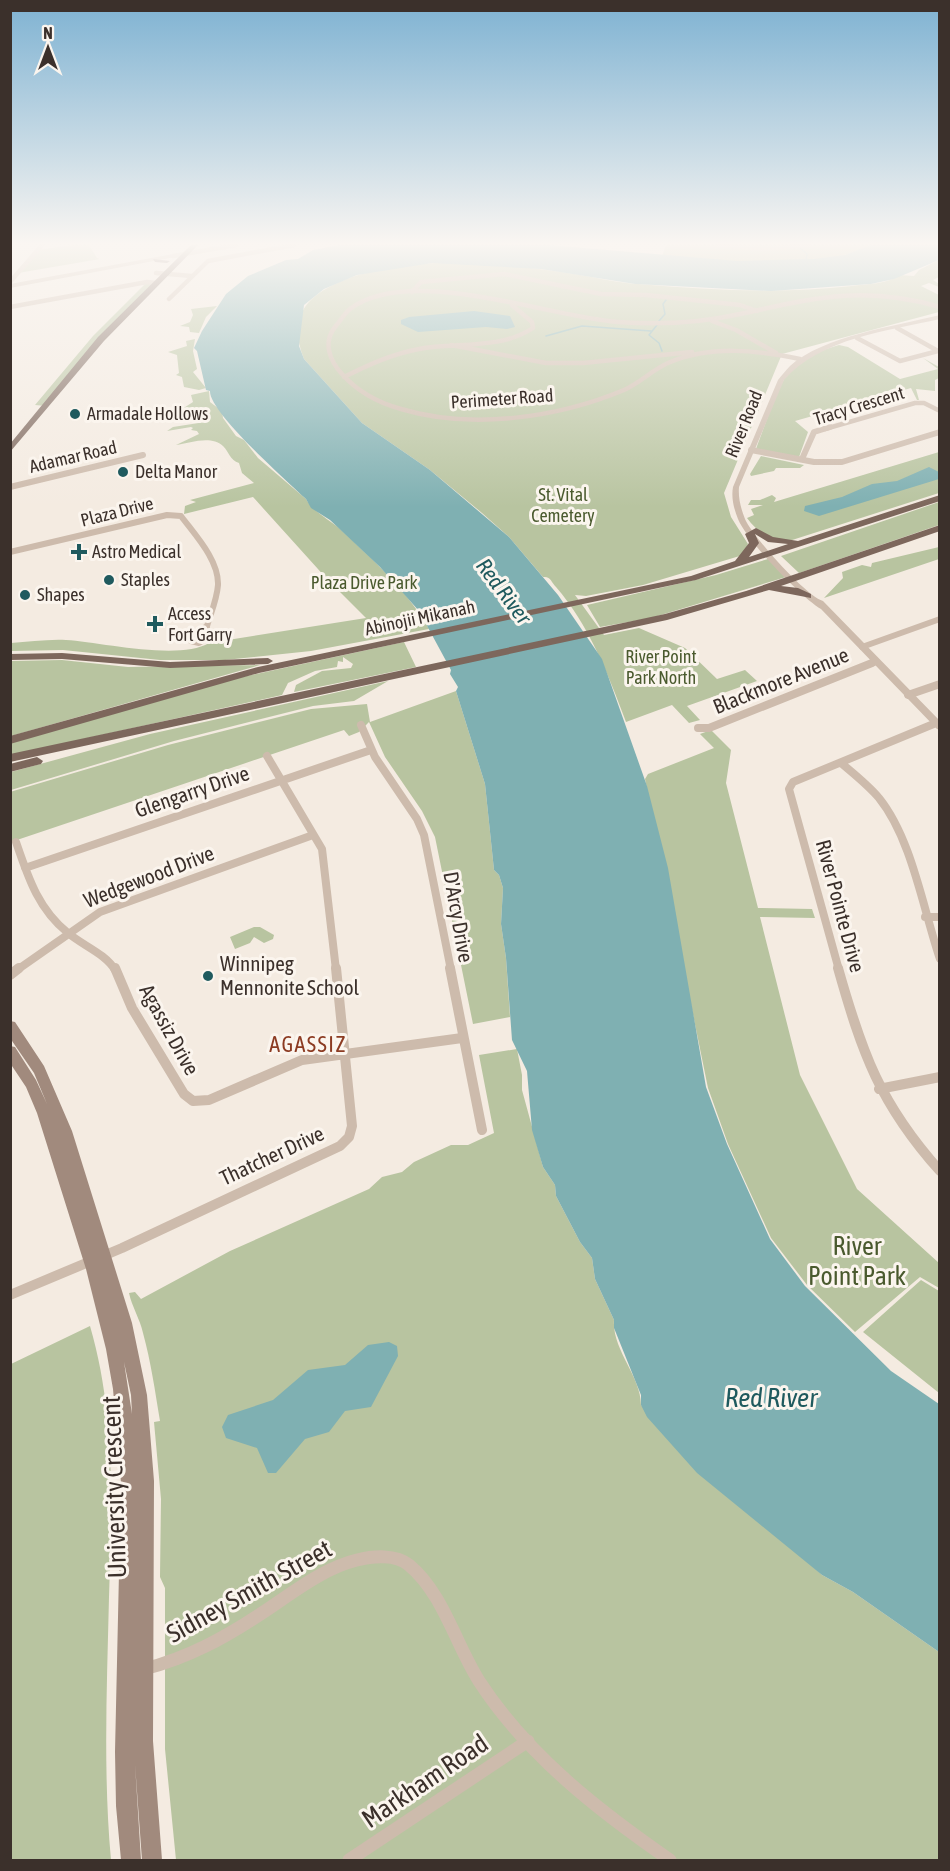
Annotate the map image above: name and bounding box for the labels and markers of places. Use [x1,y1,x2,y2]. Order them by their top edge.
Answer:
place label: Armadale Hollows [87,403,208,424]
marker: Armadale Hollows [68,407,82,421]
place label: Delta Manor [135,461,218,482]
marker: Delta Manor [116,465,130,479]
place label: Astro Medical [92,541,181,562]
marker: Astro Medical [70,543,88,561]
place label: Staples [121,569,170,590]
marker: Staples [102,573,116,587]
place label: Shapes [37,584,85,605]
marker: Shapes [18,588,32,602]
place label: Access Fort Garry [168,603,232,645]
marker: Access Fort Garry [146,615,164,633]
place label: Winnipeg Mennonite School [220,951,360,999]
marker: Winnipeg Mennonite School [201,969,215,983]

